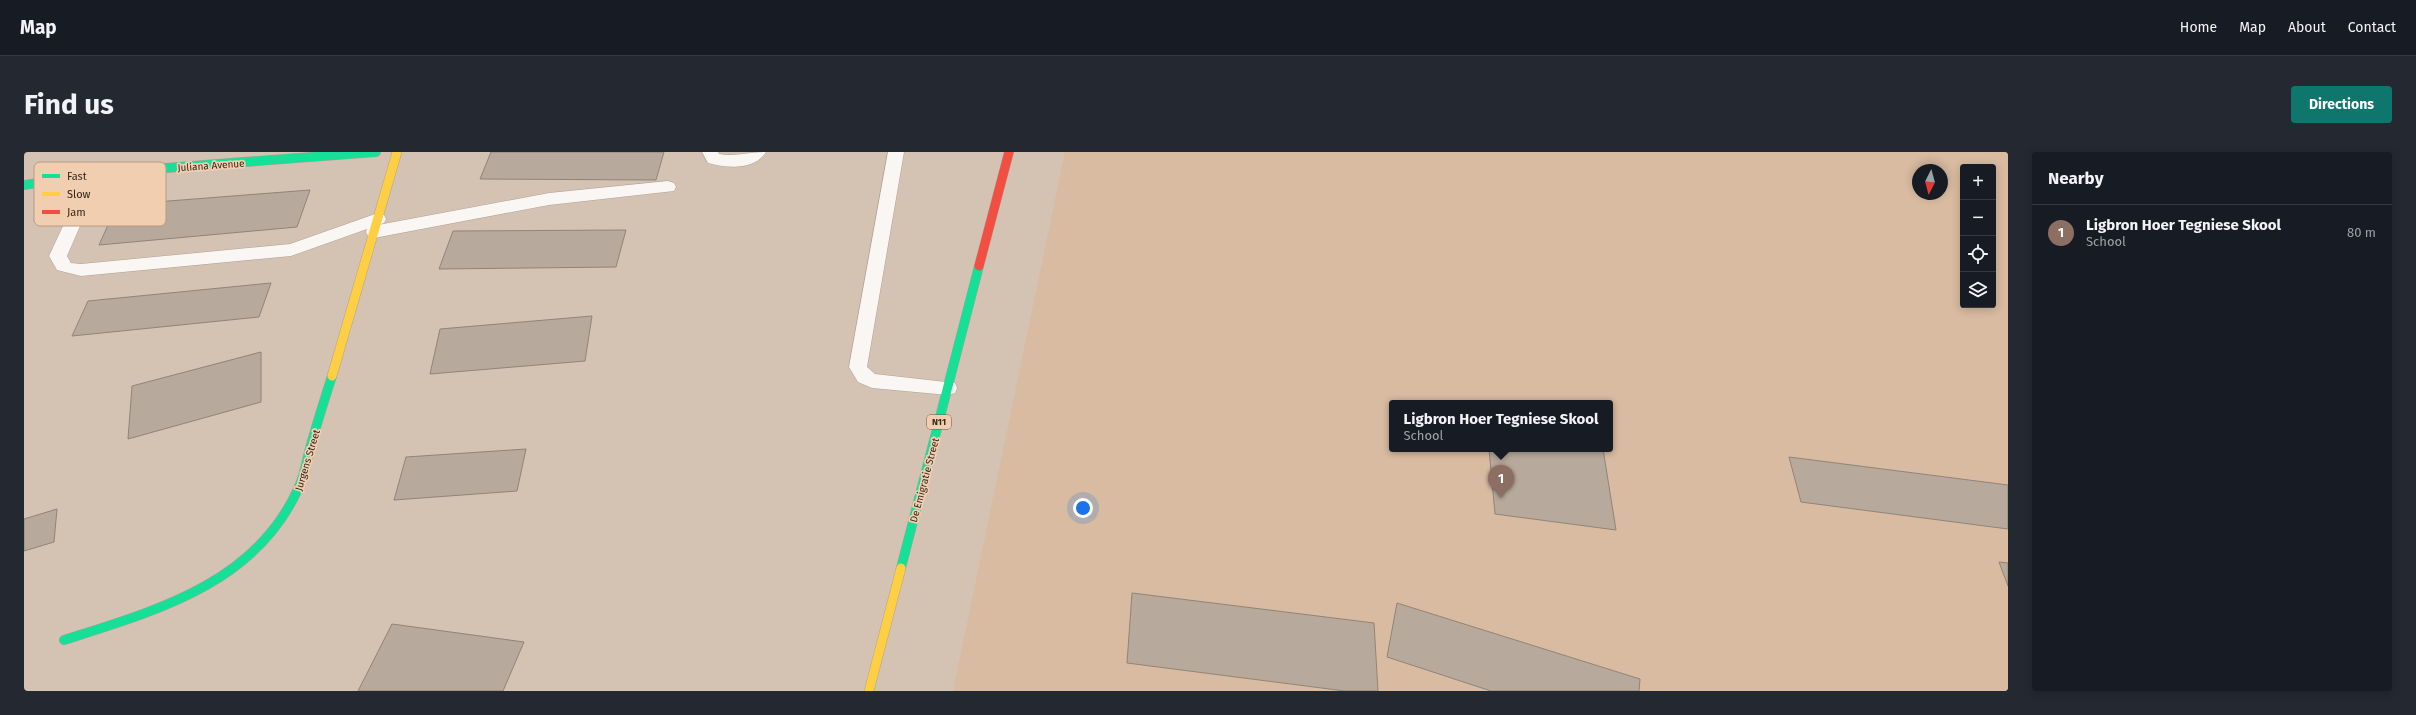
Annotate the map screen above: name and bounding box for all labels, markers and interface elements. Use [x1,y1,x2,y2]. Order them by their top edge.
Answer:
text: Map [20,16,57,39]
text: Home [2180,19,2217,36]
text: Map [2239,19,2266,36]
text: About [2288,19,2326,36]
text: Contact [2348,19,2396,36]
button: Directions [2291,86,2392,123]
text: Find us [24,88,114,121]
street label: Juliana Avenue [177,158,245,174]
legend [34,162,166,226]
north arrow [1912,164,1948,200]
map controls [1960,164,1996,308]
button: + [1960,164,1996,200]
text: Nearby [2048,168,2103,189]
text: Fast [67,170,87,183]
text: Slow [67,188,91,201]
button: − [1960,200,1996,236]
text: Jam [67,206,86,219]
text: Ligbron Hoer Tegniese Skool [2086,216,2281,234]
text: 1 [2058,225,2064,240]
text: 80 m [2347,225,2376,240]
text: School [2086,234,2126,249]
button: locate [1960,236,1996,272]
button: layers [1960,272,1996,308]
popup [1389,400,1613,452]
text: Ligbron Hoer Tegniese Skool [1404,410,1599,428]
road number: N11 [927,415,951,429]
street label: Jurgens Street [293,428,323,492]
text: School [1404,428,1443,443]
street label: De Emigratie Street [908,436,942,524]
pin: 1 [1488,465,1514,498]
your location [1073,498,1093,518]

